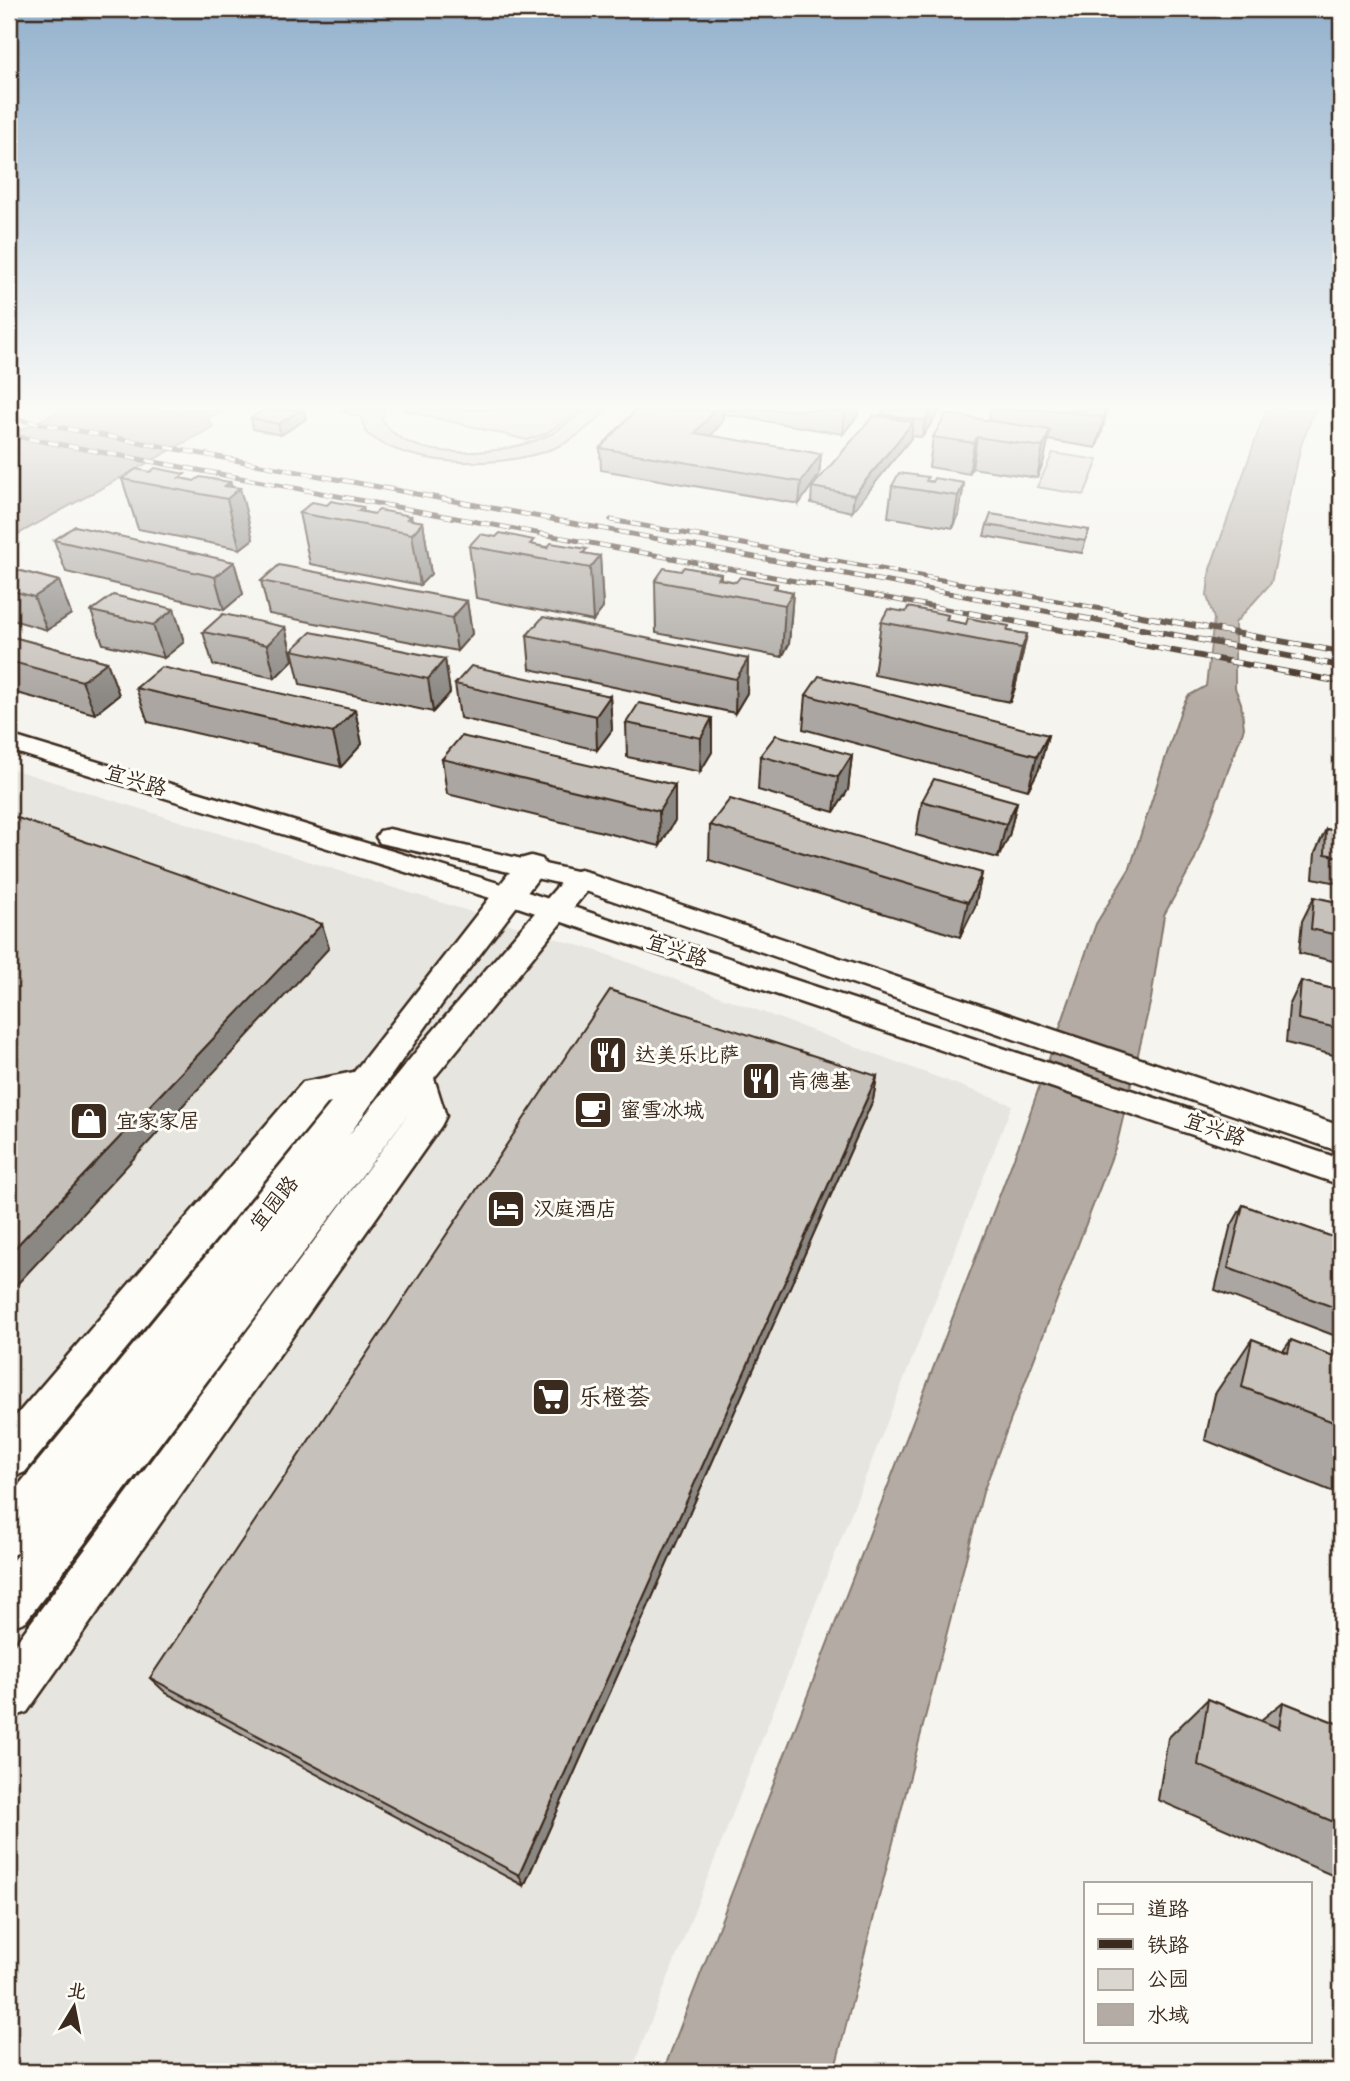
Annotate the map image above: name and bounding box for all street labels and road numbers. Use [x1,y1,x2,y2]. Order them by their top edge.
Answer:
street label: 宜兴路 [102,759,170,802]
street label: 宜兴路 [643,929,711,972]
street label: 宜兴路 [1181,1107,1249,1152]
street label: 宜园路 [245,1171,304,1236]

